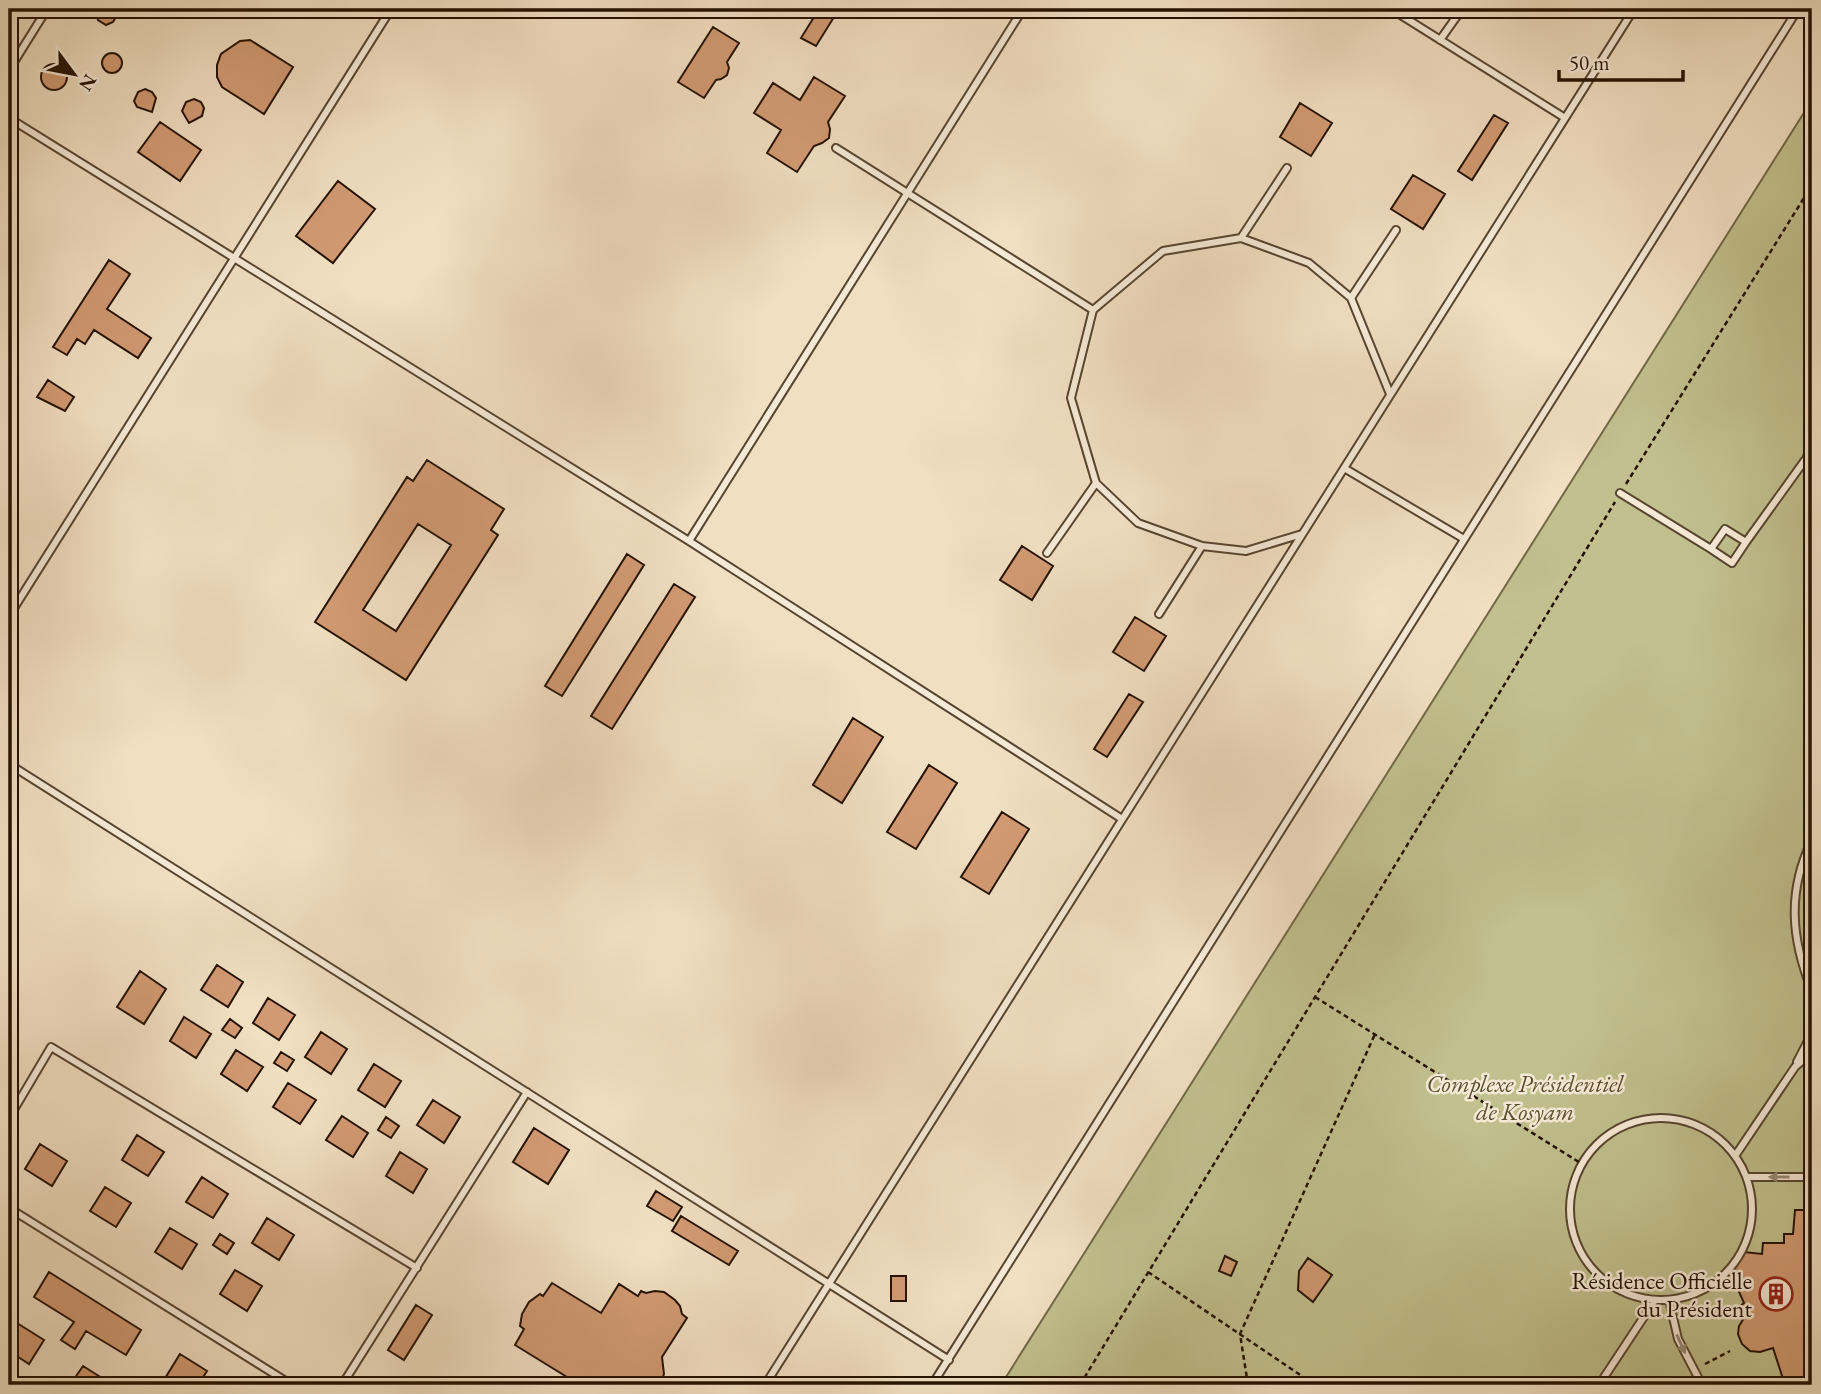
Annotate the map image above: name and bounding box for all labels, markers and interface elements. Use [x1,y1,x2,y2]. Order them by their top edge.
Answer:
north arrow [38,38,108,108]
scale bar [1559,38,1683,82]
text: 50 m [1569,49,1610,76]
text: N [73,70,103,96]
park label: Complexe Présidentiel de Kosyam [1426,1068,1625,1127]
one-way arrow [1768,1171,1790,1183]
place label: Résidence Officielle du Président [1571,1265,1752,1324]
building icon: Résidence Officielle du Président [1757,1275,1795,1313]
one-way arrow [1675,1334,1687,1354]

